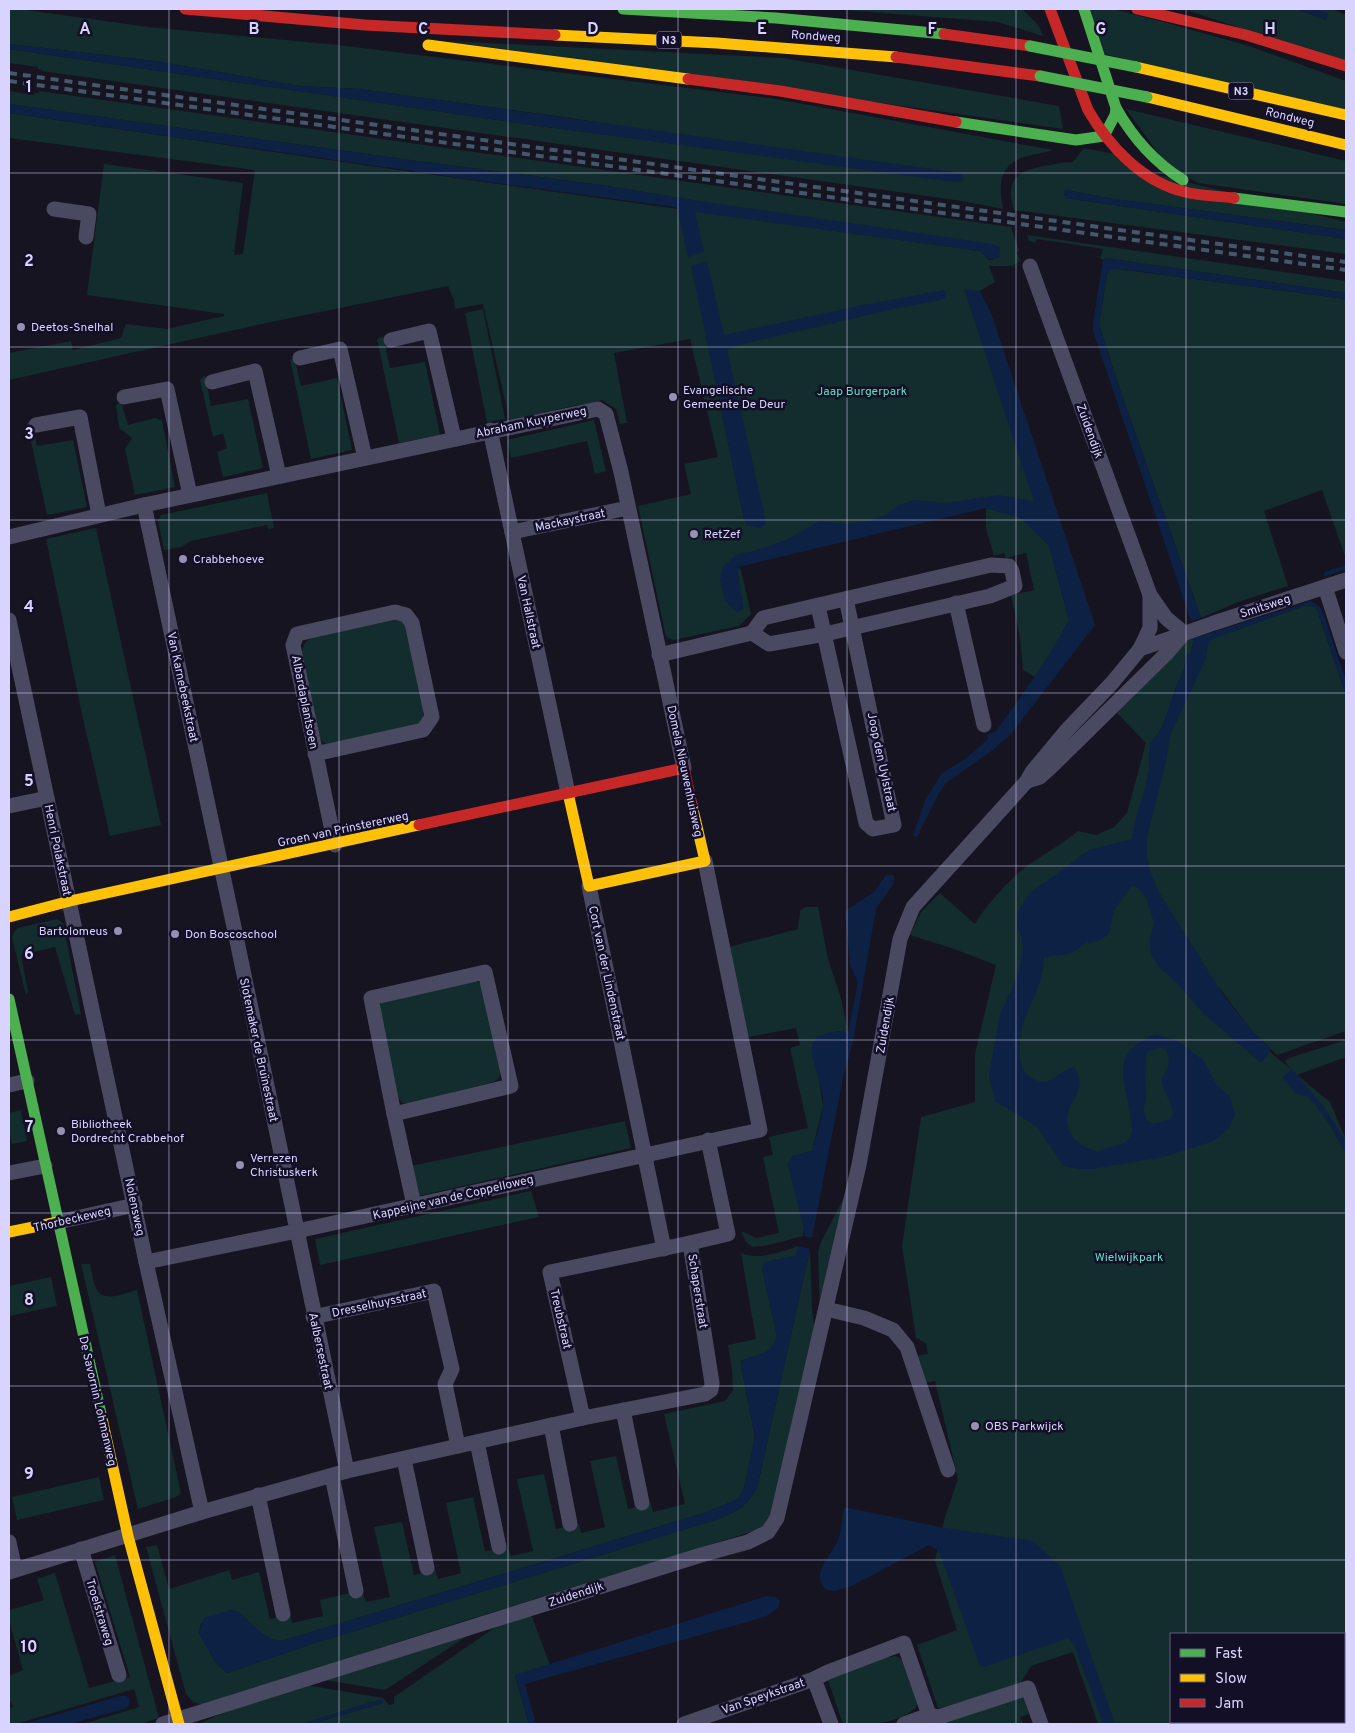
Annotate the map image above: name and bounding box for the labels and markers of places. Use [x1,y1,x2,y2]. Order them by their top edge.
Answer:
place label: Deetos-Snelhal [31,320,113,336]
marker: Deetos-Snelhal [15,321,27,333]
place label: Evangelische Gemeente De Deur [683,383,785,413]
marker: Evangelische Gemeente De Deur [667,391,679,403]
place label: RetZef [704,527,740,543]
marker: RetZef [688,528,700,540]
place label: Crabbehoeve [193,552,264,568]
marker: Crabbehoeve [177,553,189,565]
place label: Bartolomeus [39,924,108,940]
marker: Bartolomeus [112,925,124,937]
place label: Don Boscoschool [185,927,277,943]
marker: Don Boscoschool [169,928,181,940]
place label: Bibliotheek Dordrecht Crabbehof [71,1117,184,1147]
marker: Bibliotheek Dordrecht Crabbehof [55,1125,67,1137]
place label: Verrezen Christuskerk [250,1151,318,1181]
marker: Verrezen Christuskerk [234,1159,246,1171]
place label: OBS Parkwijck [985,1419,1064,1435]
marker: OBS Parkwijck [969,1420,981,1432]

